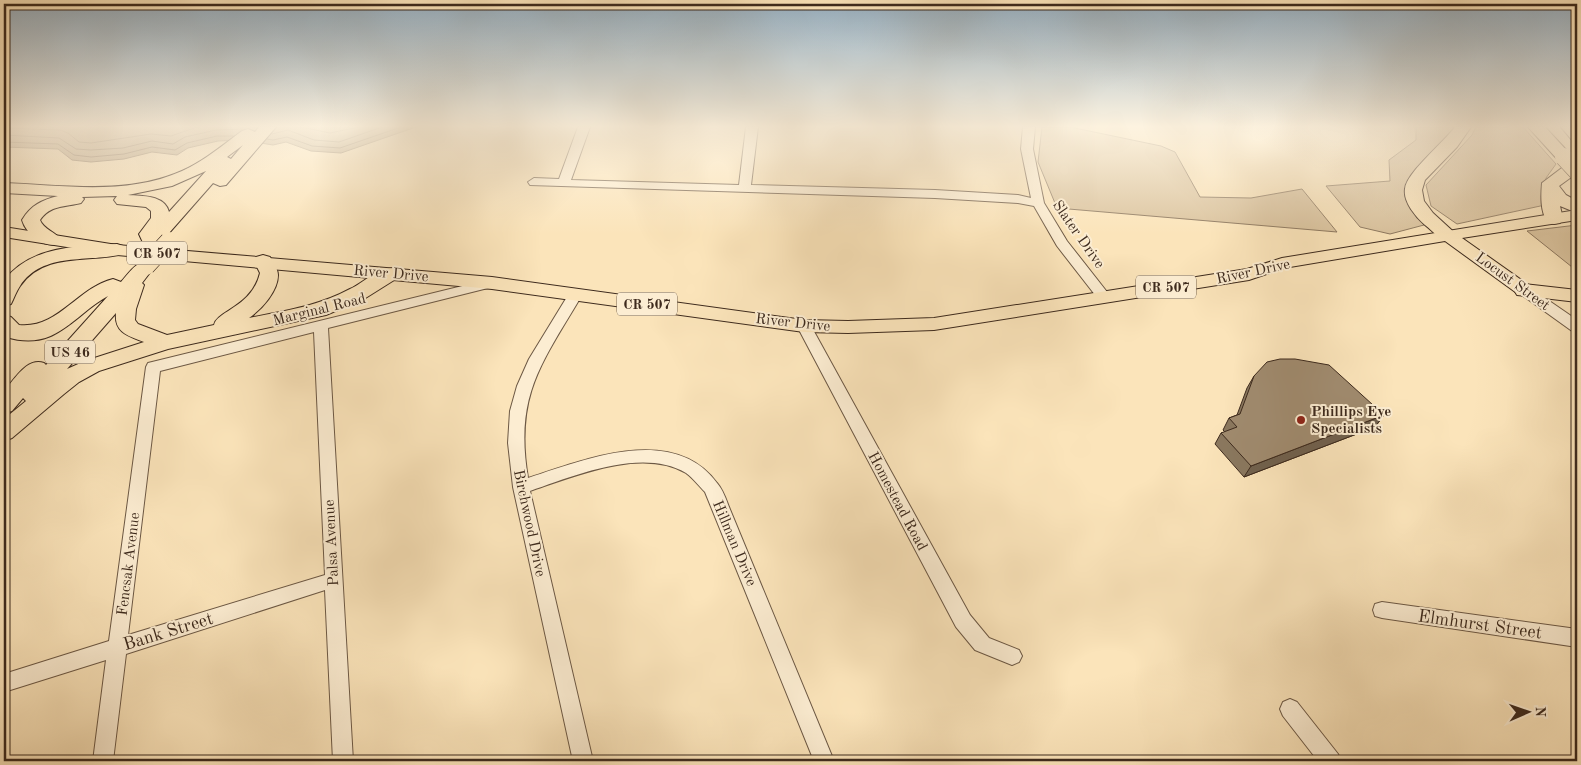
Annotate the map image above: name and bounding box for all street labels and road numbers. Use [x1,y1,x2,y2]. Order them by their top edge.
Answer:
street label: Slater Drive [1049,198,1107,272]
road number: CR 507 [127,242,187,264]
street label: Locust Street [1472,250,1552,314]
street label: River Drive [1215,257,1292,288]
street label: River Drive [353,264,429,285]
road number: CR 507 [1136,276,1196,298]
street label: Marginal Road [271,292,368,329]
road number: CR 507 [617,292,677,316]
street label: River Drive [755,312,831,335]
road number: US 46 [45,341,95,364]
street label: Homestead Road [864,450,929,554]
street label: Birchwood Drive [510,468,547,578]
street label: Hillman Drive [709,498,758,589]
street label: Palsa Avenue [323,499,342,587]
street label: Fencsak Avenue [116,511,143,617]
street label: Elmhurst Street [1417,607,1543,643]
street label: Bank Street [121,610,215,654]

